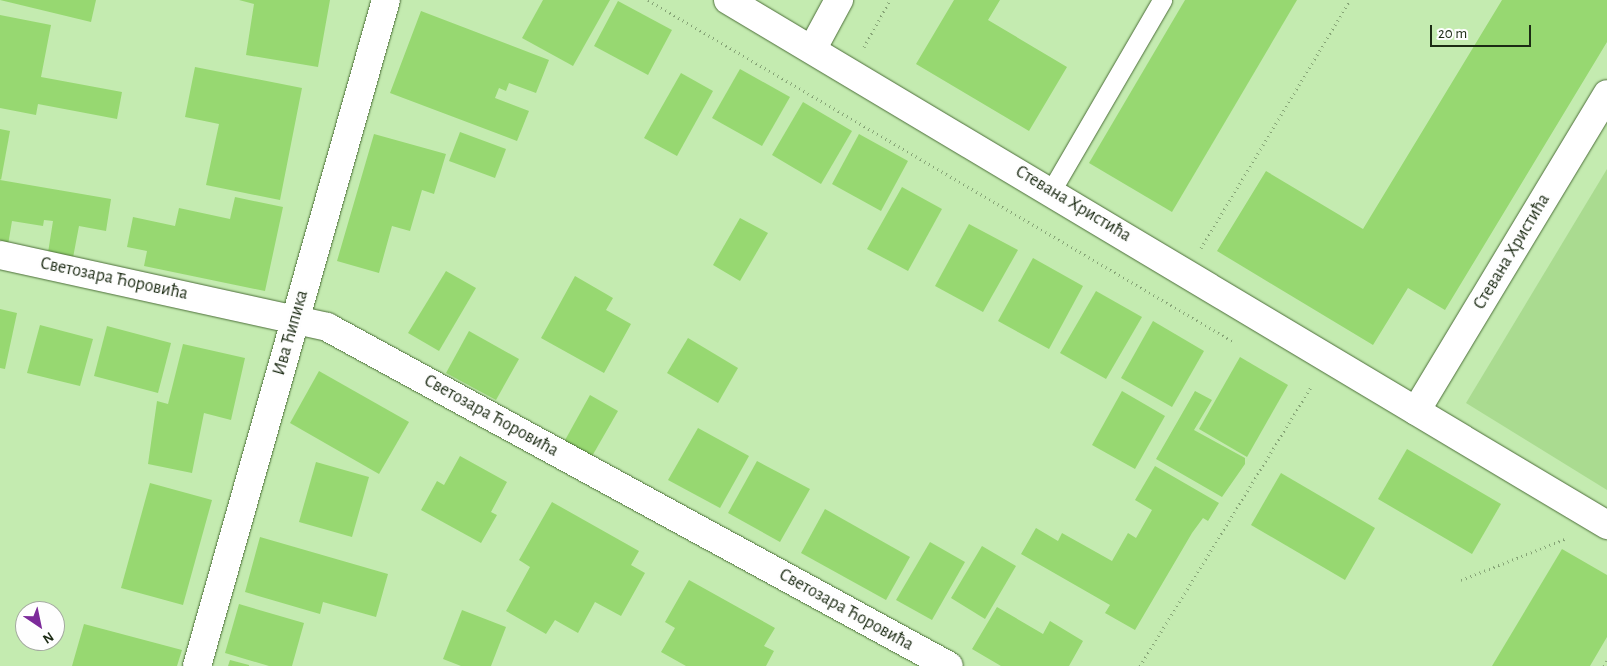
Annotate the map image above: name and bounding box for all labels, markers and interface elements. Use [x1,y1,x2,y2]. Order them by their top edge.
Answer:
scale bar [1432,15,1533,47]
text: 20 m [1438,26,1467,41]
street label: Стевана Христића [1011,161,1135,247]
street label: Стевана Христића [1469,190,1555,314]
street label: Светозара Ћоровића [38,253,190,305]
street label: Ива Ћипика [269,288,313,378]
street label: Светозара Ћоровића [420,370,562,462]
street label: Светозара Ћоровића [775,564,917,656]
north arrow [15,601,65,651]
text: N [40,629,56,646]

